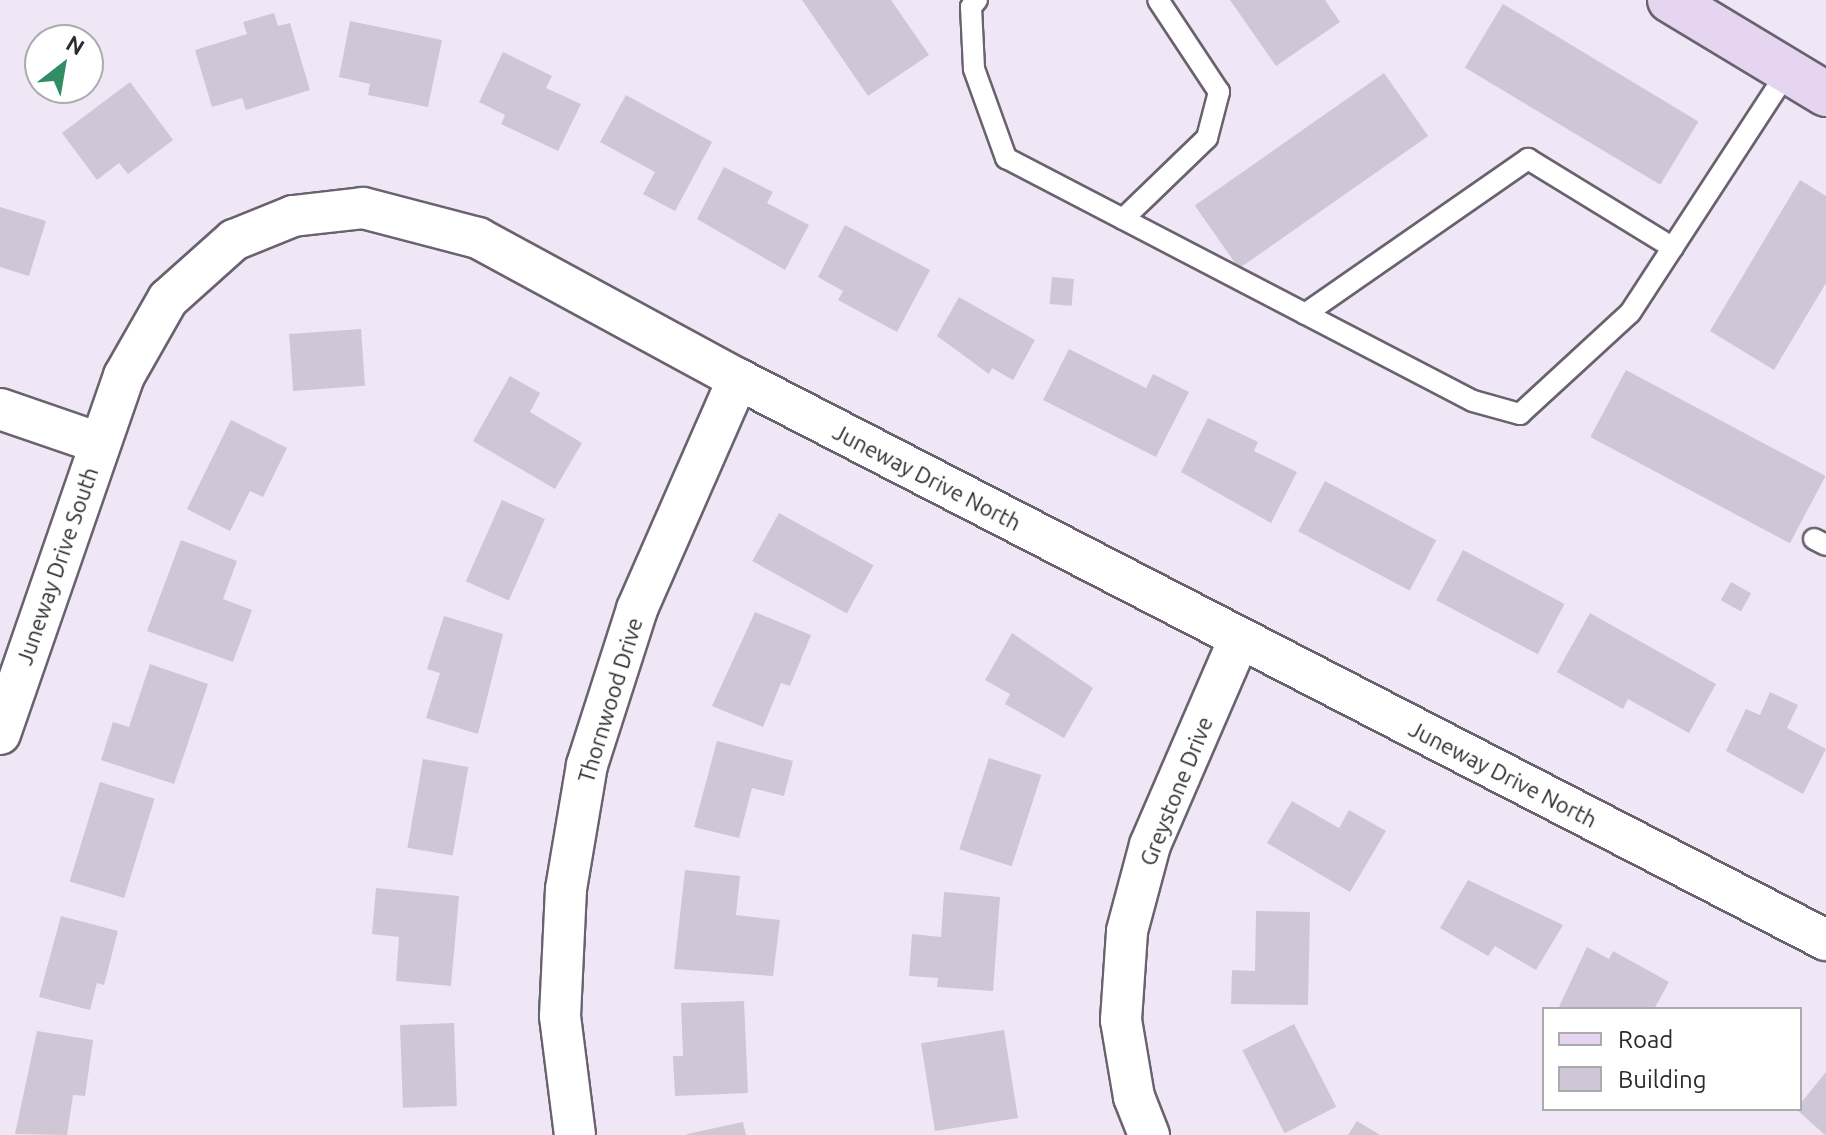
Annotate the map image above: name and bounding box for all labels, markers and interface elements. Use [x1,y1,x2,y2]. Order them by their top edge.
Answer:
north arrow [24,24,104,104]
text: N [62,30,89,60]
street label: Juneway Drive North [829,418,1025,536]
street label: Juneway Drive South [11,464,103,668]
street label: Thornwood Drive [572,614,648,786]
street label: Greystone Drive [1134,713,1218,869]
street label: Juneway Drive North [1405,715,1601,833]
legend [1542,1007,1802,1111]
text: Road [1618,1026,1673,1053]
text: Building [1618,1066,1706,1093]

